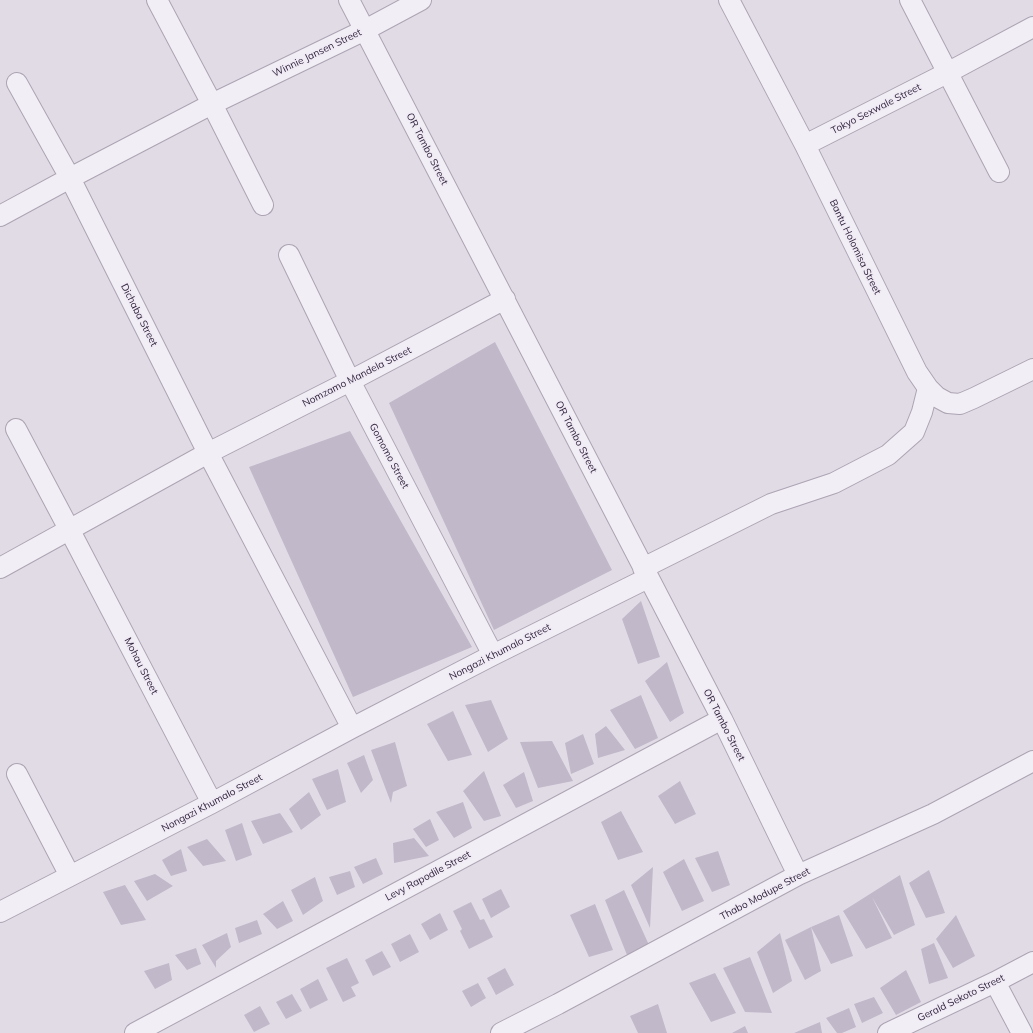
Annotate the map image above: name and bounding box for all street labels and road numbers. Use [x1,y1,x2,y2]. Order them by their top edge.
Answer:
street label: Winnie Jansen Street [271,26,363,80]
street label: Tokyo Sexwale Street [829,81,923,137]
street label: OR Tambo Street [404,111,450,187]
street label: Bantu Holomisa Street [827,197,883,297]
street label: Dichaba Street [118,282,160,348]
street label: Nomzamo Mandela Street [300,344,414,410]
street label: OR Tambo Street [553,399,599,475]
street label: Gomomo Street [367,421,411,491]
street label: Nongazi Khumalo Street [447,621,553,683]
street label: Mohau Street [122,636,160,696]
street label: OR Tambo Street [701,687,747,763]
street label: Nongazi Khumalo Street [160,771,264,835]
street label: Levy Rapodile Street [383,848,473,904]
street label: Thabo Modupe Street [718,865,812,923]
street label: Gerald Sekoto Street [916,972,1006,1024]

